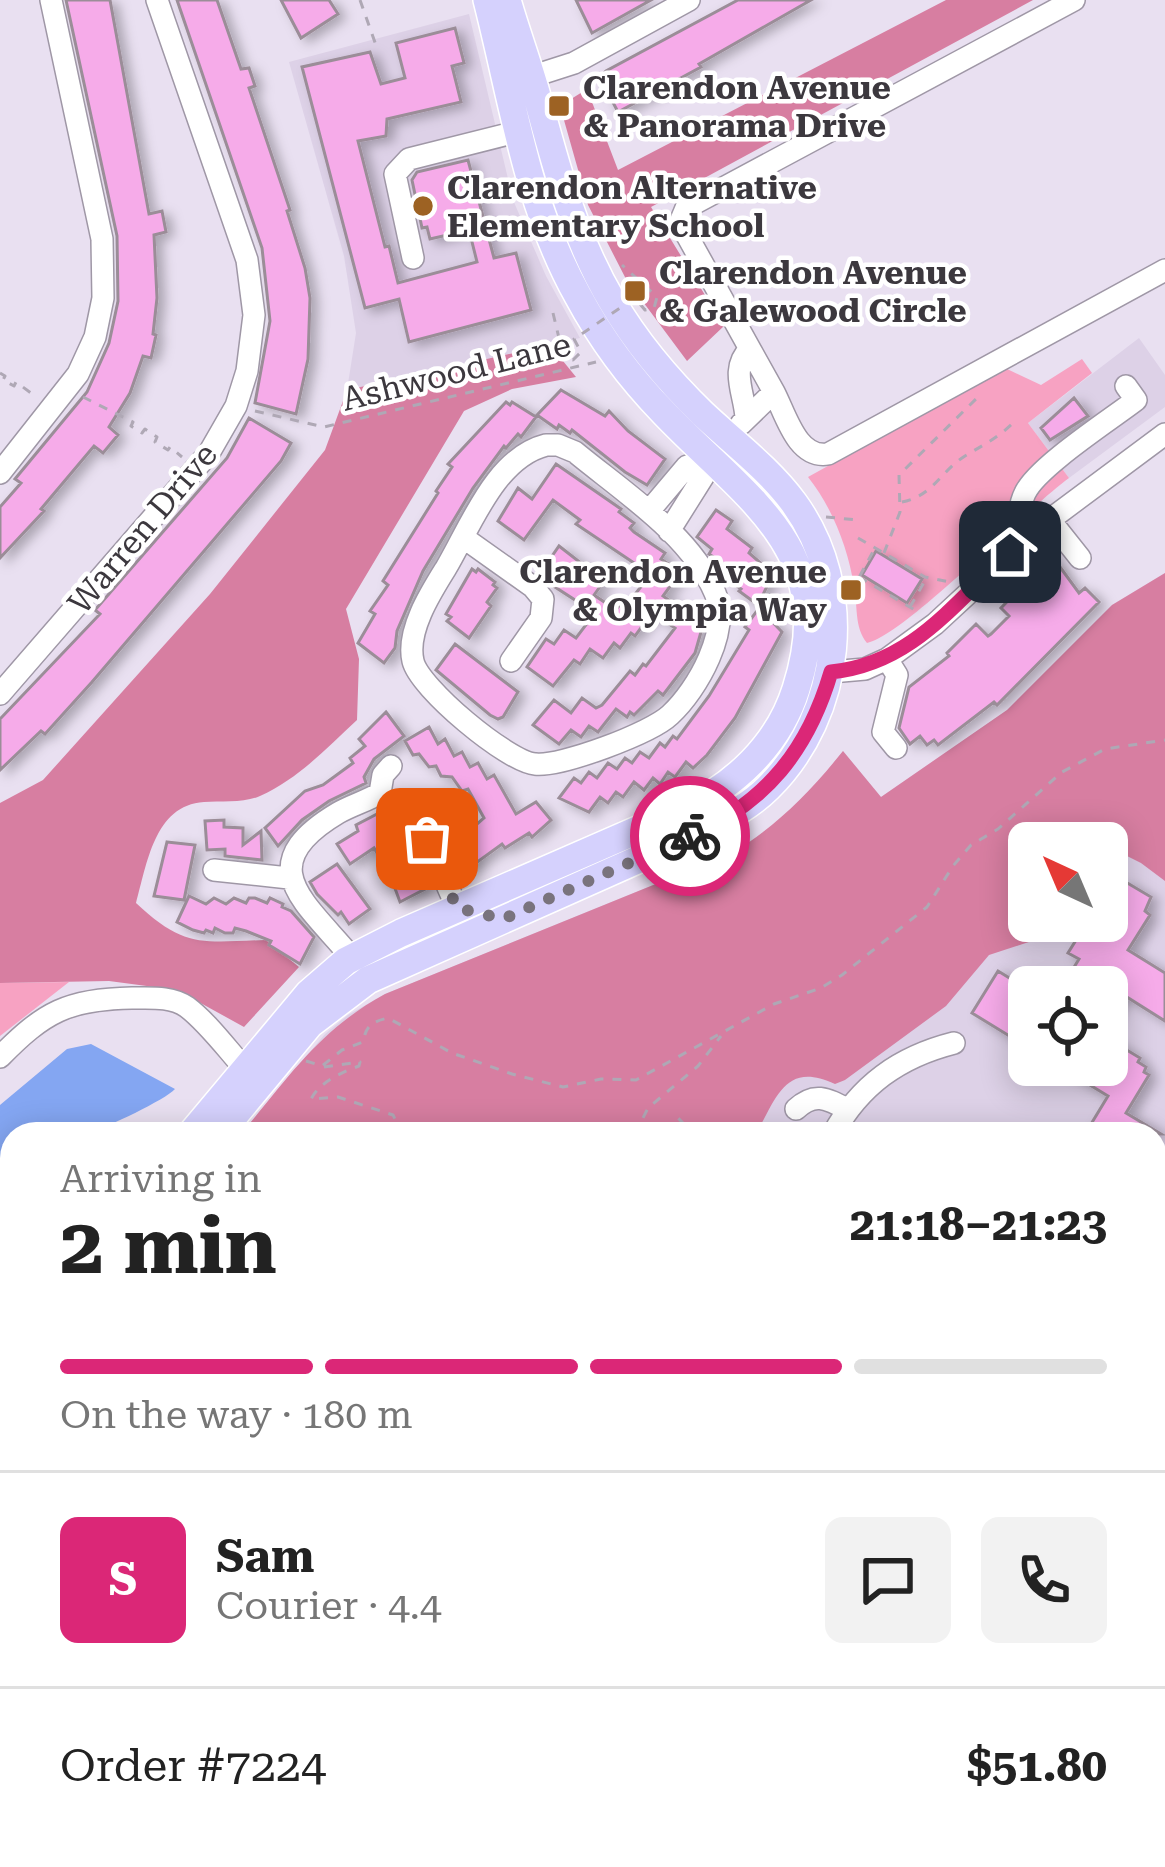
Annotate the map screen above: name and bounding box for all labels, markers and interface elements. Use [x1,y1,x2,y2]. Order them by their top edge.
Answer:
place label: Clarendon Avenue & Panorama Drive [583,68,891,145]
marker: Clarendon Avenue & Panorama Drive [546,93,572,119]
place label: Clarendon Alternative Elementary School [447,168,817,245]
marker: Clarendon Alternative Elementary School [410,193,436,219]
place label: Clarendon Avenue & Galewood Circle [659,253,967,330]
marker: Clarendon Avenue & Galewood Circle [622,278,648,304]
street label: Ashwood Lane [338,324,575,419]
street label: Warren Drive [60,435,225,622]
pin [959,501,1061,603]
icon: home [977,519,1043,585]
place label: Clarendon Avenue & Olympia Way [519,552,827,629]
marker: Clarendon Avenue & Olympia Way [838,577,864,603]
courier [630,776,750,896]
pin [376,788,478,890]
icon: bike [657,803,723,869]
icon: bag [394,806,460,872]
north arrow [1008,822,1128,942]
map controls [1008,822,1128,1086]
button: locate [1008,966,1128,1086]
text: Arriving in [60,1156,262,1202]
text: 21:18–21:23 [850,1198,1107,1251]
text: 2 min [60,1201,277,1292]
text: On the way · 180 m [60,1392,412,1438]
button: chat [825,1517,951,1643]
button: phone [981,1517,1107,1643]
text: Sam [216,1530,314,1583]
text: S [109,1553,137,1606]
text: Courier · 4.4 [216,1583,442,1629]
text: Order #7224 [60,1739,326,1792]
text: $51.80 [967,1739,1107,1792]

